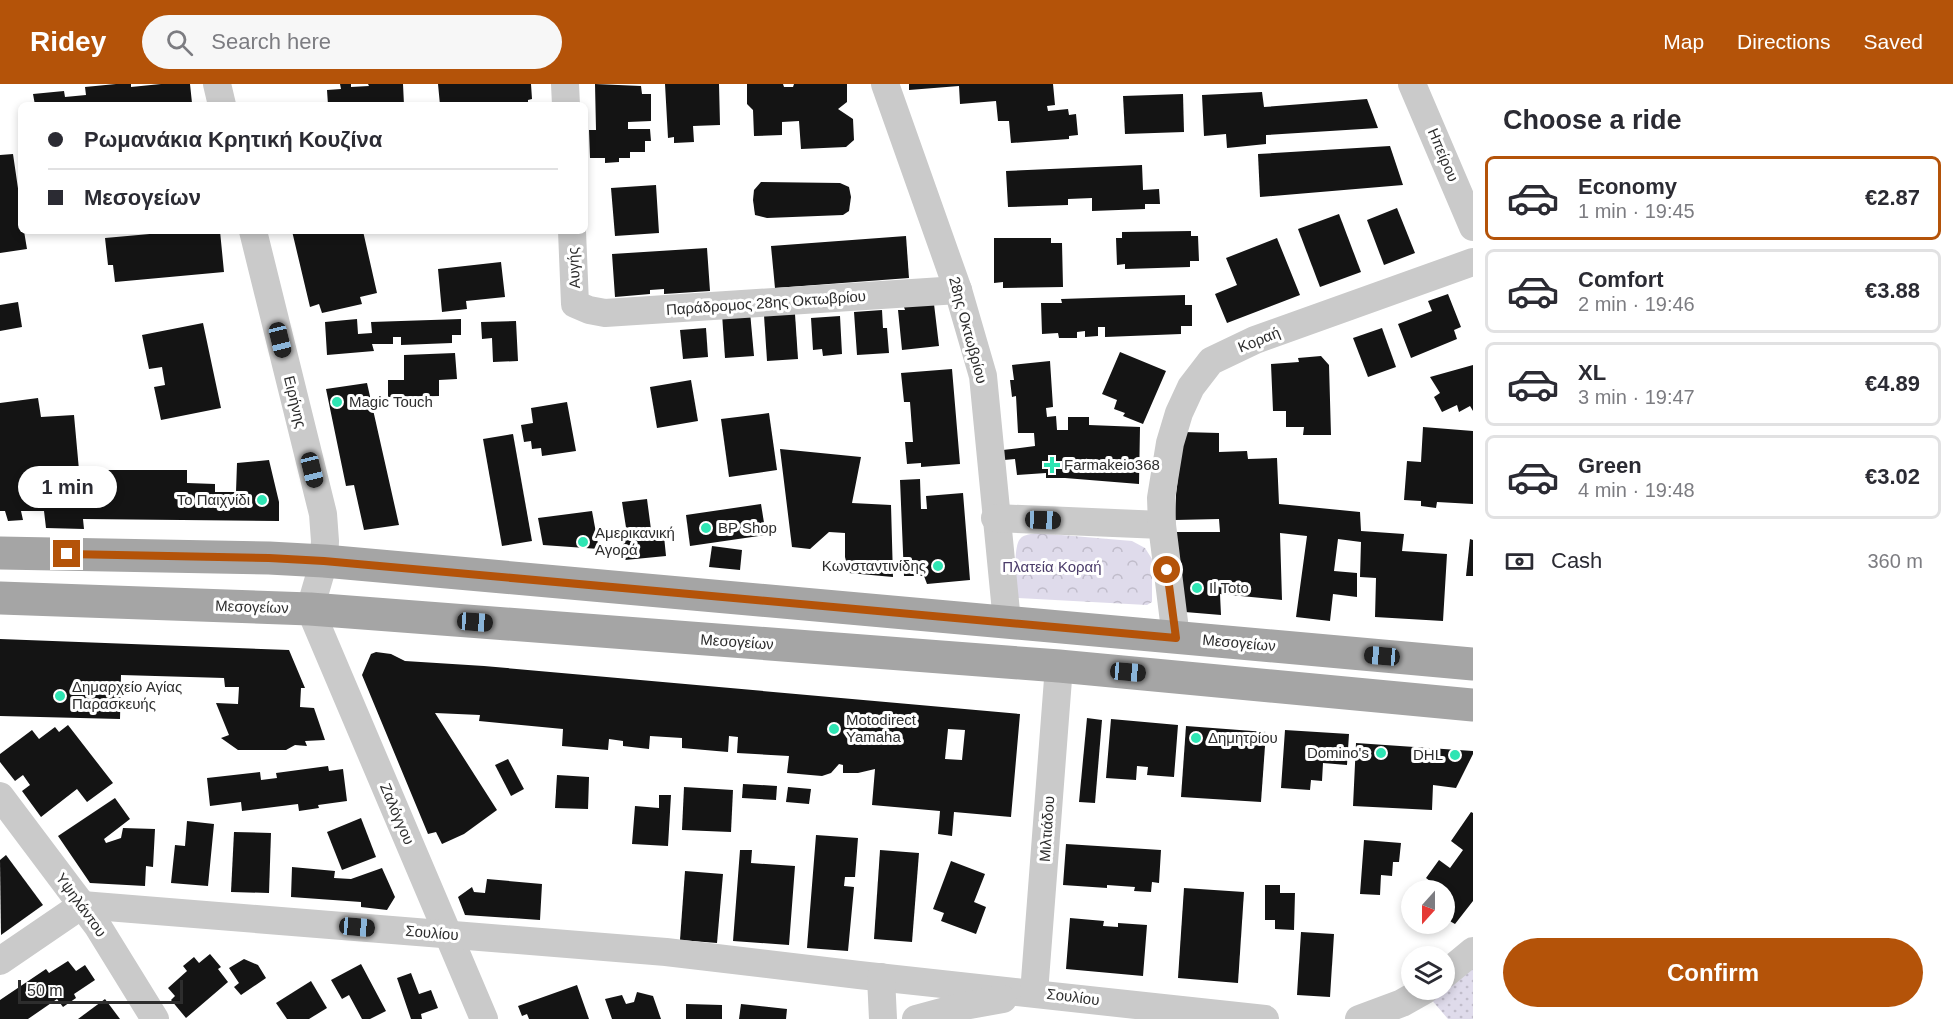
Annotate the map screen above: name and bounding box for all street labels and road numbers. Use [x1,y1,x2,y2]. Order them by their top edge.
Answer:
street label: Ηπείρου [1425,126,1462,184]
street label: Αυγής [564,247,583,289]
street label: 28ης Οκτωβρίου [946,275,991,385]
street label: Παράδρομος 28ης Οκτωβρίου [665,287,867,318]
street label: Κοραή [1235,323,1282,356]
street label: Ειρήνης [281,374,310,430]
street label: Μεσογείων [215,597,289,616]
street label: Μεσογείων [700,630,774,653]
street label: Μεσογείων [1202,631,1276,654]
street label: Ζαλόγγου [377,781,418,847]
street label: Μιλτιάδου [1036,795,1057,863]
street label: Υψηλάντου [53,869,110,940]
street label: Σουλίου [405,922,459,943]
street label: Σουλίου [1046,985,1101,1008]

